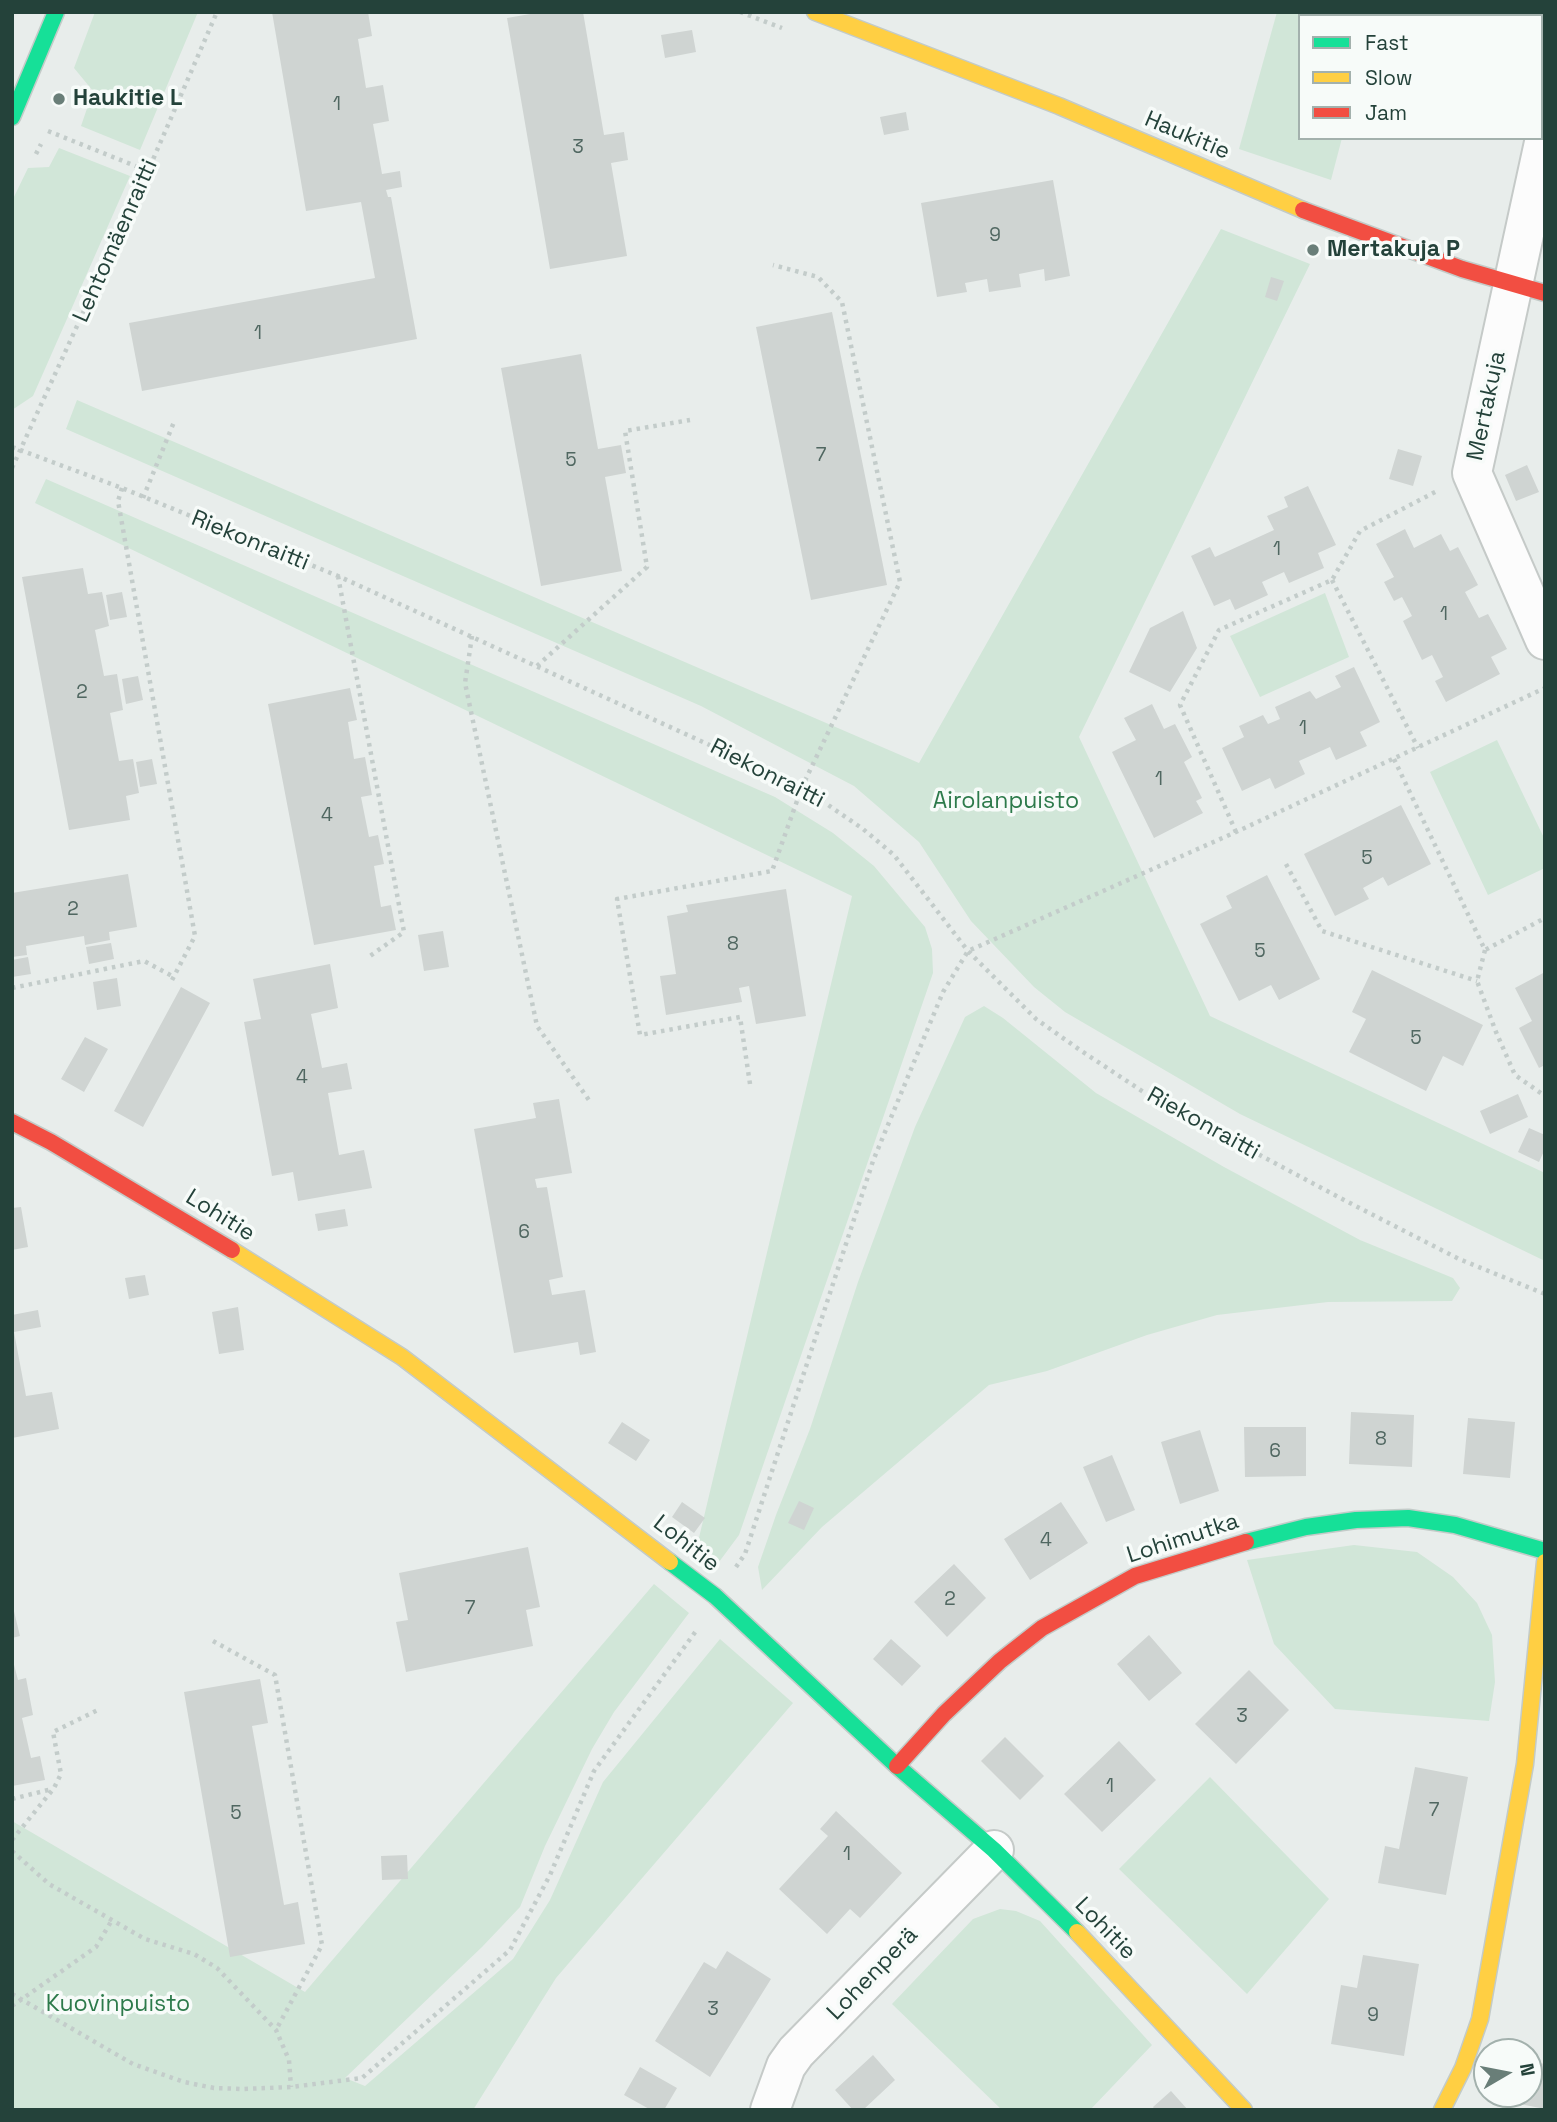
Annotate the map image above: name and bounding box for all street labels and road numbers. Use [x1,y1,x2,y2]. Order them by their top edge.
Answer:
street label: Haukitie [1140,106,1234,166]
street label: Lehtomäenraitti [68,155,164,327]
street label: Mertakuja [1462,349,1512,463]
street label: Riekonraitti [187,505,313,577]
street label: Riekonraitti [705,733,829,815]
street label: Riekonraitti [1142,1082,1264,1166]
street label: Lohitie [180,1184,260,1248]
street label: Lohimutka [1124,1508,1242,1570]
street label: Lohitie [647,1510,725,1578]
street label: Lohitie [1069,1892,1141,1966]
street label: Lohenperä [822,1922,924,2026]

